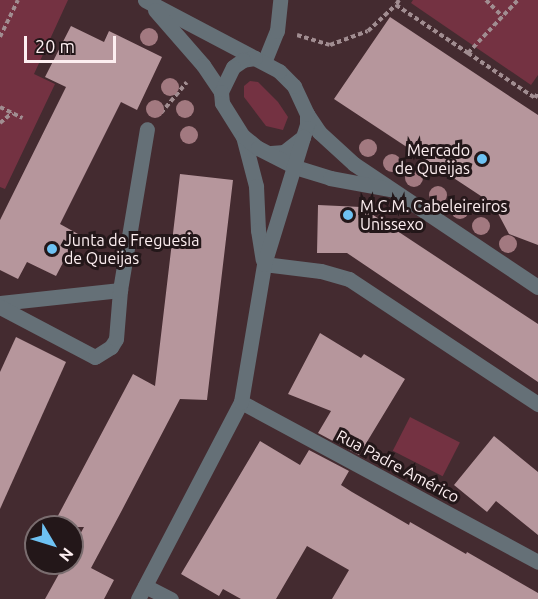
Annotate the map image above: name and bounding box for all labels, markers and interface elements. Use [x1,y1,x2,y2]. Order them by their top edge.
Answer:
scale bar [27,24,118,62]
text: 20 m [35,36,75,56]
place label: Mercado de Queijas [395,140,470,178]
marker: Mercado de Queijas [475,152,489,166]
place label: M.C.M. Cabeleireiros Unissexo [360,196,507,234]
marker: M.C.M. Cabeleireiros Unissexo [341,208,355,222]
place label: Junta de Freguesia de Queijas [64,230,199,268]
marker: Junta de Freguesia de Queijas [45,242,59,256]
street label: Rua Padre Américo [333,426,463,506]
north arrow [24,515,84,575]
text: N [56,545,77,565]

